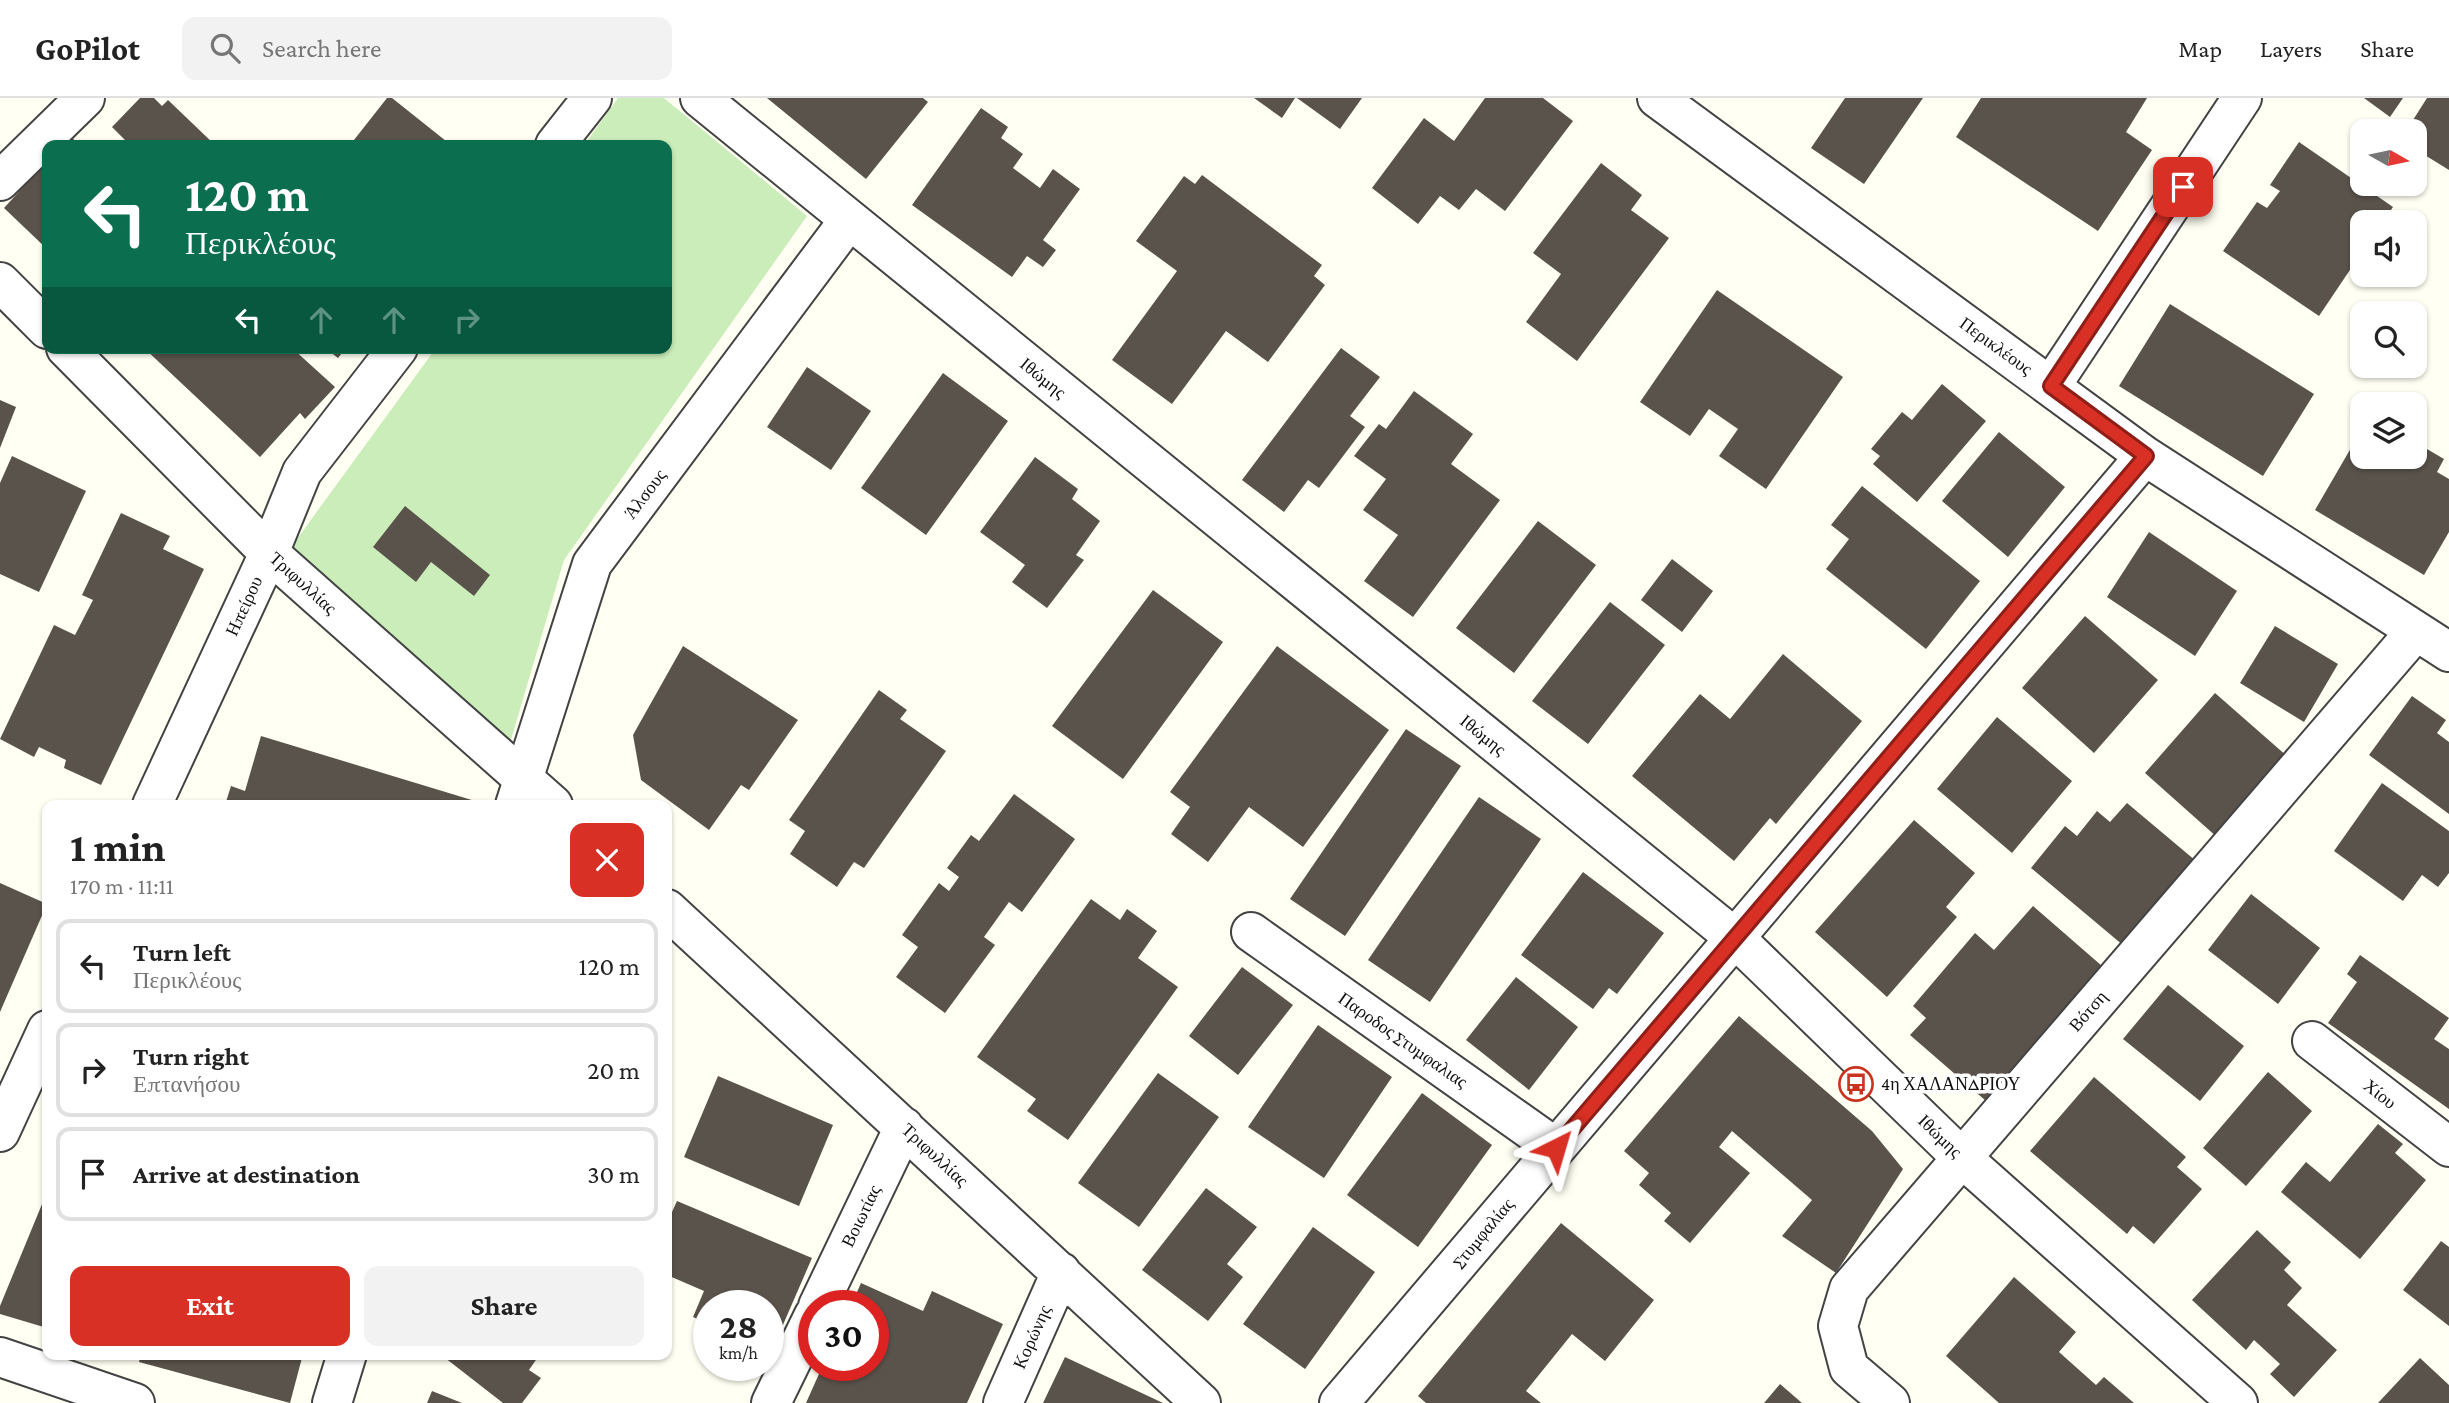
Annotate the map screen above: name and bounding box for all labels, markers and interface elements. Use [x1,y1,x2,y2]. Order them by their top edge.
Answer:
search box [182,17,672,80]
icon: search [206,29,244,67]
text: GoPilot [35,30,140,67]
text: Search here [262,34,381,63]
text: Map [2178,35,2222,62]
text: Layers [2260,35,2322,62]
text: Share [2360,35,2414,62]
north arrow [2350,119,2427,196]
map controls [2350,119,2427,469]
pin [2153,157,2213,217]
text: 120 m [185,167,309,222]
icon: left [70,168,161,259]
icon: arrive [2164,168,2202,206]
button: sound [2350,210,2427,287]
text: Περικλέους [185,225,336,261]
icon: left [229,301,267,339]
icon: ahead [302,301,340,339]
icon: ahead [375,301,413,339]
icon: right [448,301,486,339]
button: search [2350,301,2427,378]
street label: Περικλέους [1956,313,2036,379]
street label: Ιθώμης [1016,354,1070,402]
button: layers [2350,392,2427,469]
street label: Άλσους [620,465,670,523]
street label: Τριφυλλίας [265,548,341,618]
street label: Ηπείρου [222,573,267,639]
street label: Ιθώμης [1456,711,1510,759]
text: 1 min [70,823,166,870]
button: close [570,823,644,897]
text: 170 m · 11:11 [70,873,174,899]
text: Turn left [133,938,231,967]
icon: left [74,947,112,985]
text: 120 m [579,952,640,981]
text: Περικλέους [133,967,241,993]
street label: Βότση [2065,987,2111,1035]
street label: Παροδος Στυμφαλιας [1335,988,1471,1092]
text: Turn right [133,1042,249,1071]
icon: right [74,1051,112,1089]
text: 20 m [587,1056,640,1085]
bus stop icon: 4η ΧΑΛΑΝΔΡΙΟΥ [1837,1065,1875,1103]
text: Επτανήσου [133,1071,240,1097]
place label: 4η ΧΑΛΑΝΔΡΙΟΥ [1881,1074,2020,1094]
street label: Χίου [2360,1075,2400,1113]
position arrow [1519,1111,1593,1185]
street label: Ιθώμης [1914,1111,1966,1161]
street label: Τριφυλλίας [898,1119,972,1191]
icon: arrive [74,1155,112,1193]
text: Arrive at destination [133,1160,360,1189]
text: 30 m [587,1160,640,1189]
street label: Βοιωτίας [837,1182,885,1250]
street label: Στυμφαλίας [1448,1194,1518,1272]
button: Exit [70,1266,350,1346]
button: Share [364,1266,644,1346]
speed limit sign: 30 [798,1290,889,1381]
street label: Κορώνης [1009,1302,1055,1372]
text: 28 [719,1307,758,1346]
text: km/h [719,1343,758,1363]

